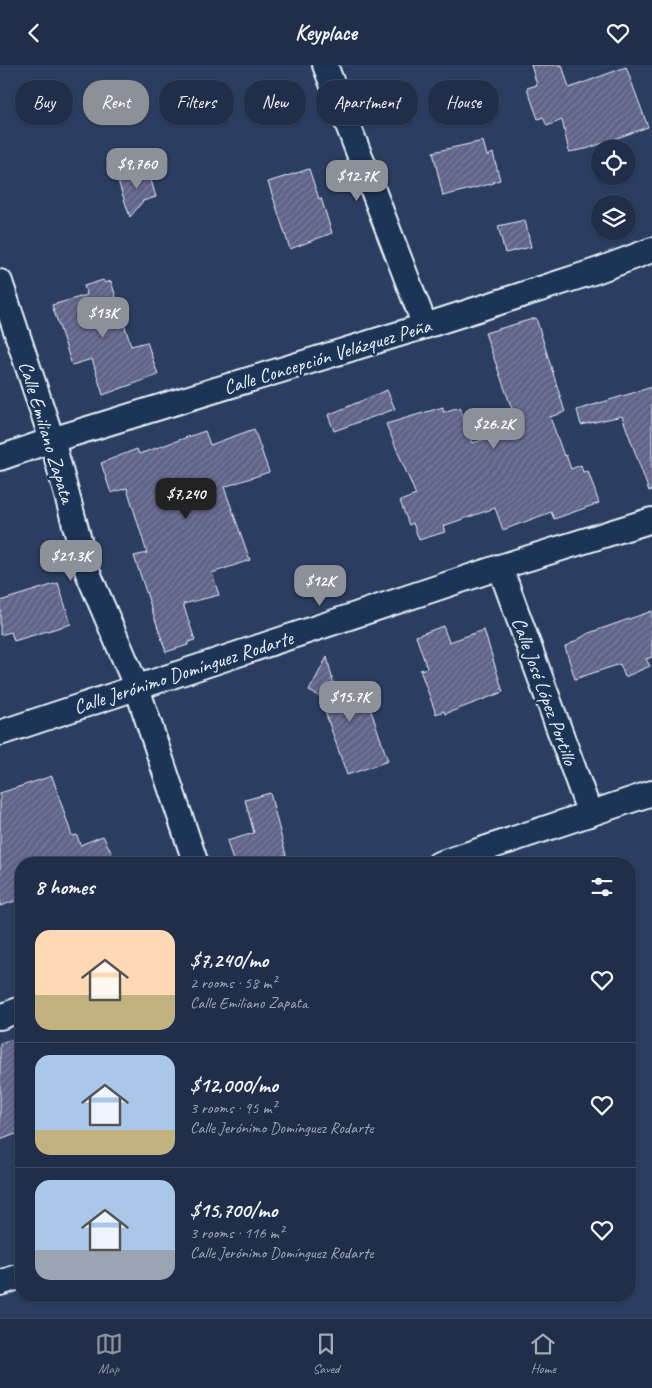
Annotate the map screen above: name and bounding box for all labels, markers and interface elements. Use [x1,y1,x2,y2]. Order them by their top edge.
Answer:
icon: back [20,19,48,47]
text: Keyplace [295,19,357,47]
icon: heart [604,19,632,47]
chip: Buy [15,80,73,125]
chip: Rent [83,80,149,125]
chip: Filters [159,80,234,125]
chip: New [244,80,306,125]
chip: Apartment [316,80,418,125]
chip: House [428,80,499,125]
map controls [591,140,636,240]
button: locate [591,140,636,185]
pin: $9,760 [96,147,178,190]
text: $9,760 [117,154,157,174]
pin: $12.7K [316,159,398,202]
text: $12.7K [337,166,377,186]
button: layers [591,195,636,240]
pin: $13K [73,297,133,339]
text: $13K [88,303,118,323]
street label: Calle Concepción Velázquez Peña [220,313,435,400]
street label: Calle Emiliano Zapata [13,358,80,508]
pin: $26.2K [453,407,535,450]
text: $26.2K [474,414,514,434]
pin: $7,240 [145,477,227,520]
text: $7,240 [166,484,206,504]
pin: $21.3K [30,539,112,582]
text: $21.3K [51,546,91,566]
pin: $12K [290,565,350,607]
text: $12K [305,571,335,591]
street label: Calle José López Portillo [506,614,583,769]
street label: Calle Jerónimo Domínguez Rodarte [70,625,297,720]
pin: $15.7K [309,681,391,723]
text: $15.7K [330,687,370,707]
icon: filters [588,873,616,901]
text: 8 homes [35,874,94,900]
text: $7,240/mo [190,947,268,973]
icon: home [75,950,135,1010]
icon: heart [588,966,616,994]
text: 2 rooms · 58 m² [190,973,276,993]
text: Calle Emiliano Zapata [190,993,308,1013]
text: $12,000/mo [190,1072,278,1098]
icon: home [75,1075,135,1135]
icon: heart [588,1091,616,1119]
text: 3 rooms · 95 m² [190,1098,276,1118]
text: Calle Jerónimo Domínguez Rodarte [190,1118,373,1138]
text: $15,700/mo [190,1197,277,1223]
icon: home [75,1200,135,1260]
icon: heart [588,1216,616,1244]
text: 3 rooms · 116 m² [190,1223,284,1243]
text: Calle Jerónimo Domínguez Rodarte [190,1243,373,1263]
tab: Map [95,1330,123,1377]
tab: Saved [312,1330,340,1377]
tab: Home [529,1330,557,1377]

